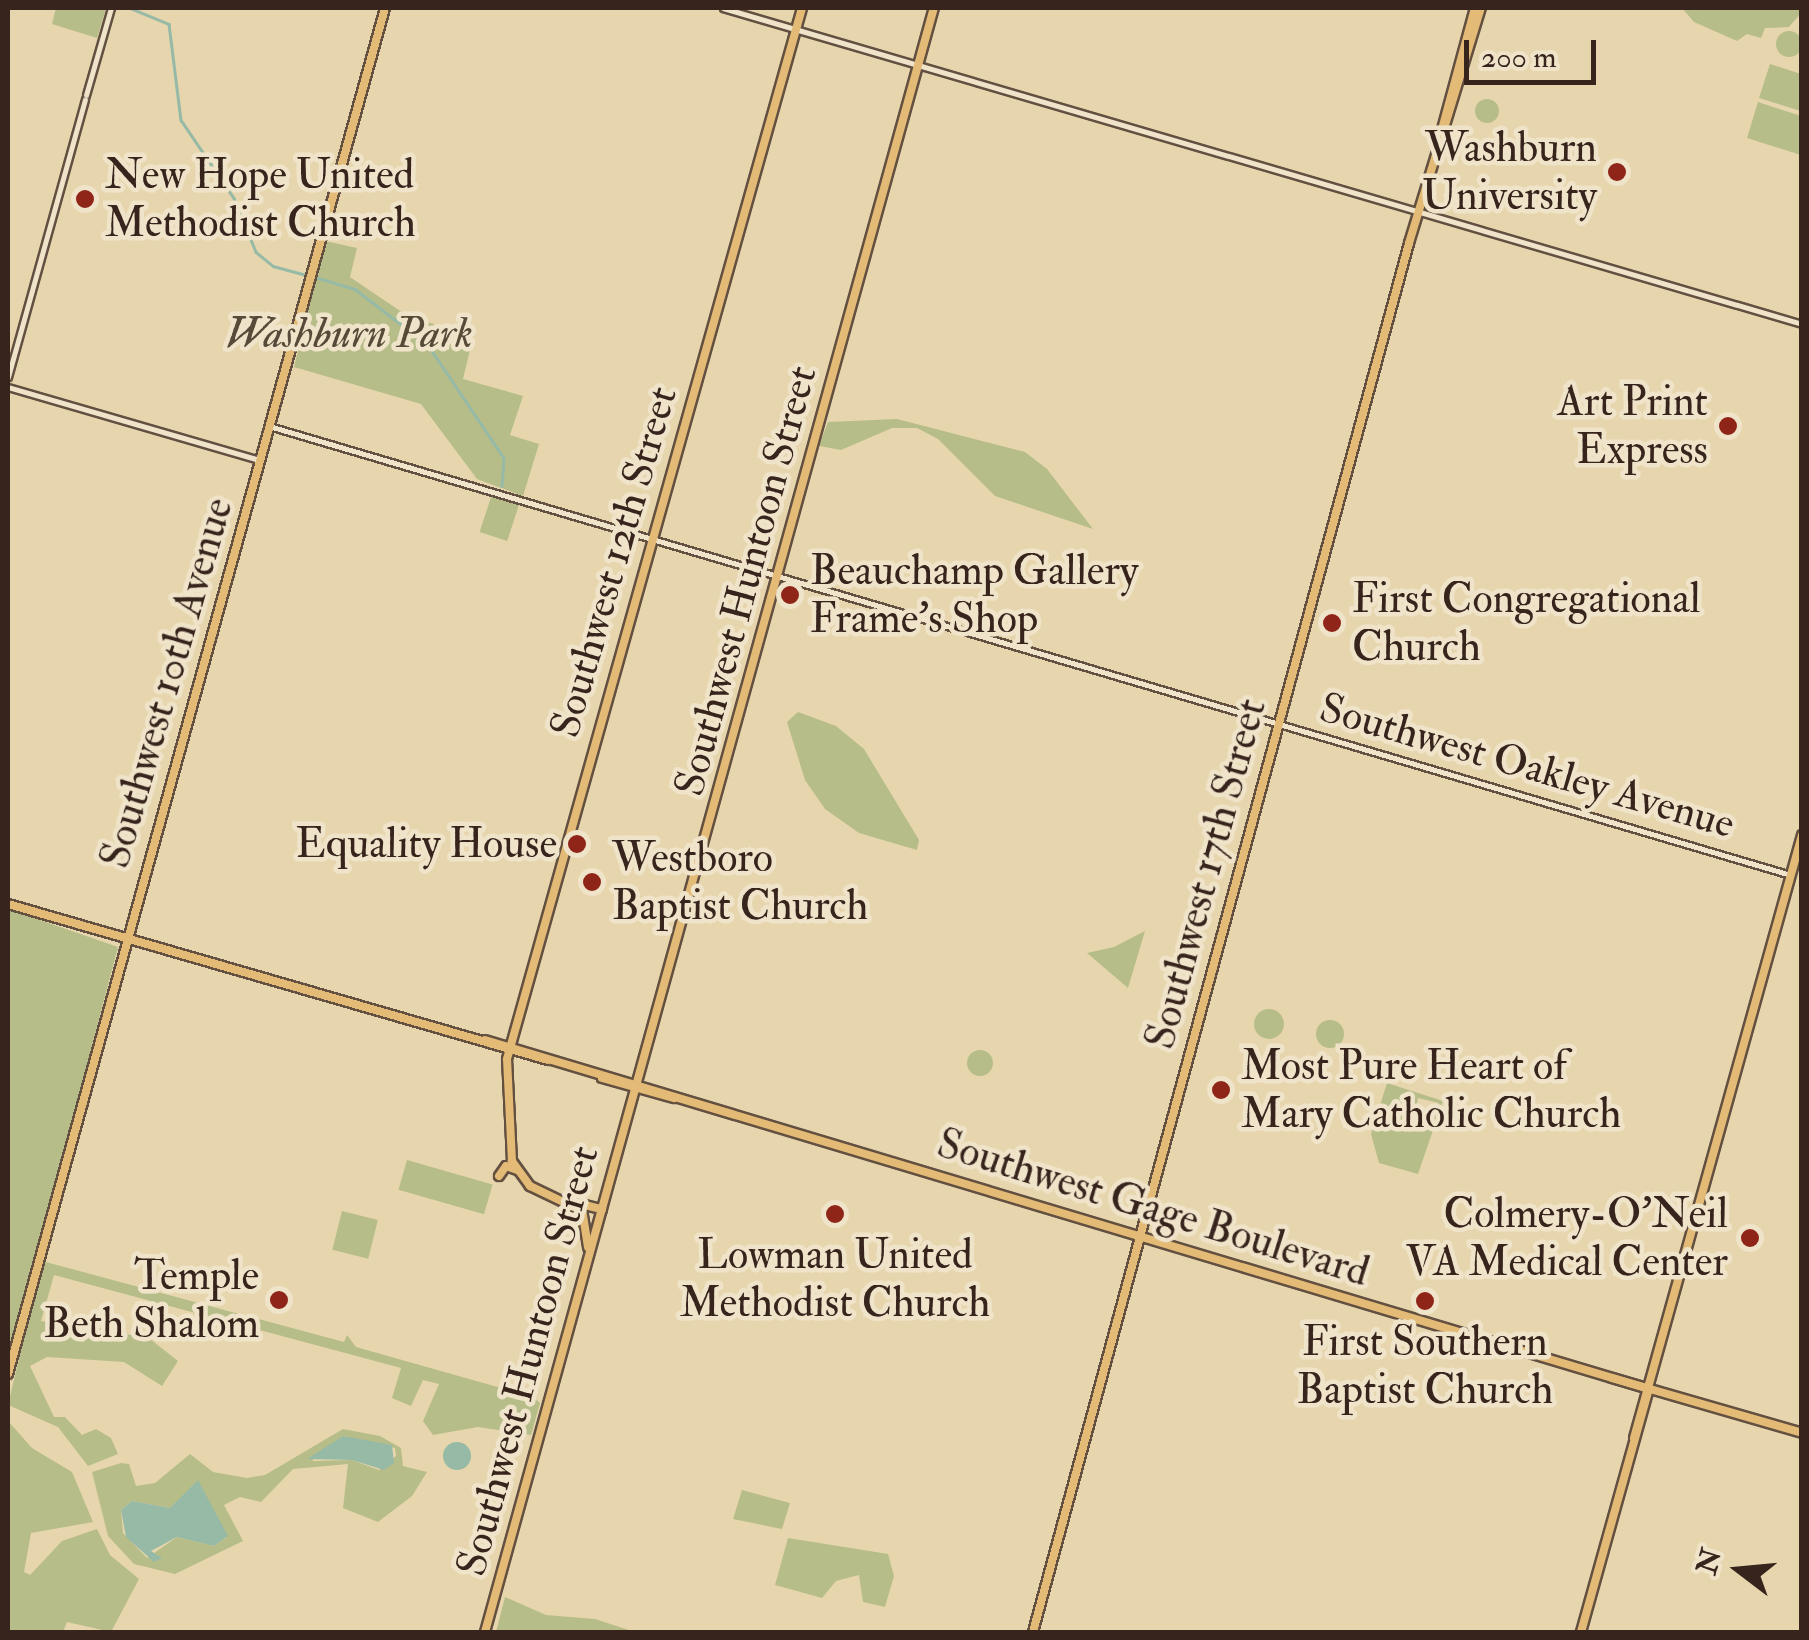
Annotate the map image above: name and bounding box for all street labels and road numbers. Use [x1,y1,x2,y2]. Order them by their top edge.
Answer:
street label: Southwest Huntoon Street [664,360,828,802]
street label: Southwest 12th Street [540,381,688,743]
street label: Southwest 10th Avenue [90,492,244,874]
street label: Southwest Oakley Avenue [1314,683,1740,849]
street label: Southwest 17th Street [1135,693,1277,1055]
street label: Southwest Gage Boulevard [931,1118,1375,1298]
street label: Southwest Huntoon Street [446,1140,610,1582]

